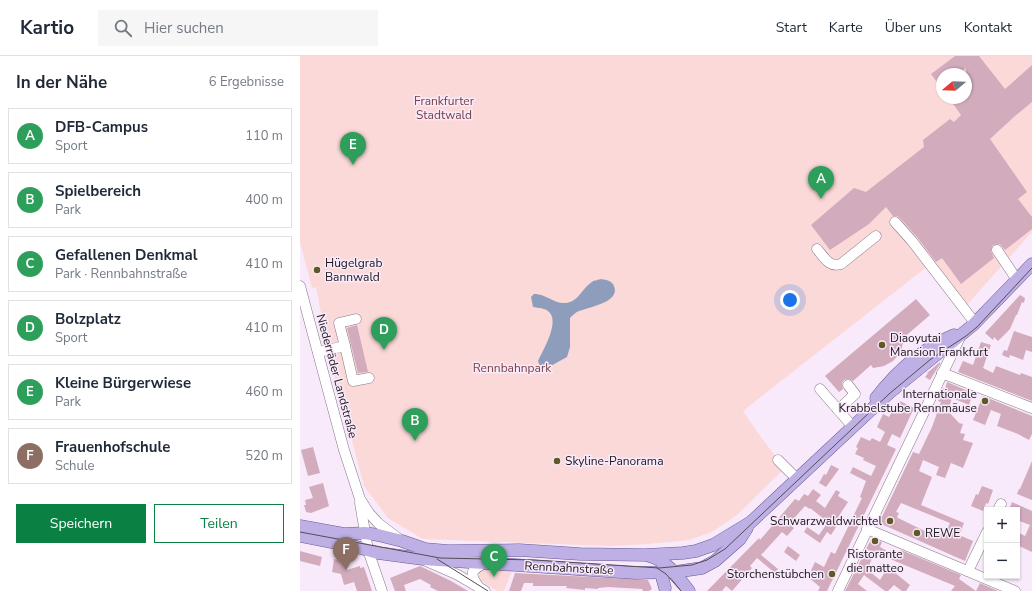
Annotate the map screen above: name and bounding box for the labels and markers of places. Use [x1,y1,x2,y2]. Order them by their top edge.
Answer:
pin: E [340,132,366,165]
pin: A [808,166,834,199]
place label: Hügelgrab Bannwald [325,255,382,285]
marker: Hügelgrab Bannwald [312,265,322,275]
pin: D [371,317,397,350]
place label: Diaoyutai Mansion Frankfurt [890,330,989,360]
marker: Diaoyutai Mansion Frankfurt [877,340,887,350]
place label: Internationale Krabbelstube Rennmäuse [838,386,977,416]
marker: Internationale Krabbelstube Rennmäuse [980,396,990,406]
pin: B [402,408,428,441]
place label: Skyline-Panorama [565,453,664,469]
marker: Skyline-Panorama [552,456,562,466]
place label: Schwarzwaldwichtel [770,513,882,529]
marker: Schwarzwaldwichtel [885,516,895,526]
place label: REWE [925,525,960,541]
marker: REWE [912,528,922,538]
marker: Ristorante die matteo [870,536,880,546]
pin: F [333,537,359,570]
pin: C [481,544,507,577]
place label: Ristorante die matteo [846,546,904,576]
place label: Storchenstübchen [727,566,824,582]
marker: Storchenstübchen [827,569,837,579]

